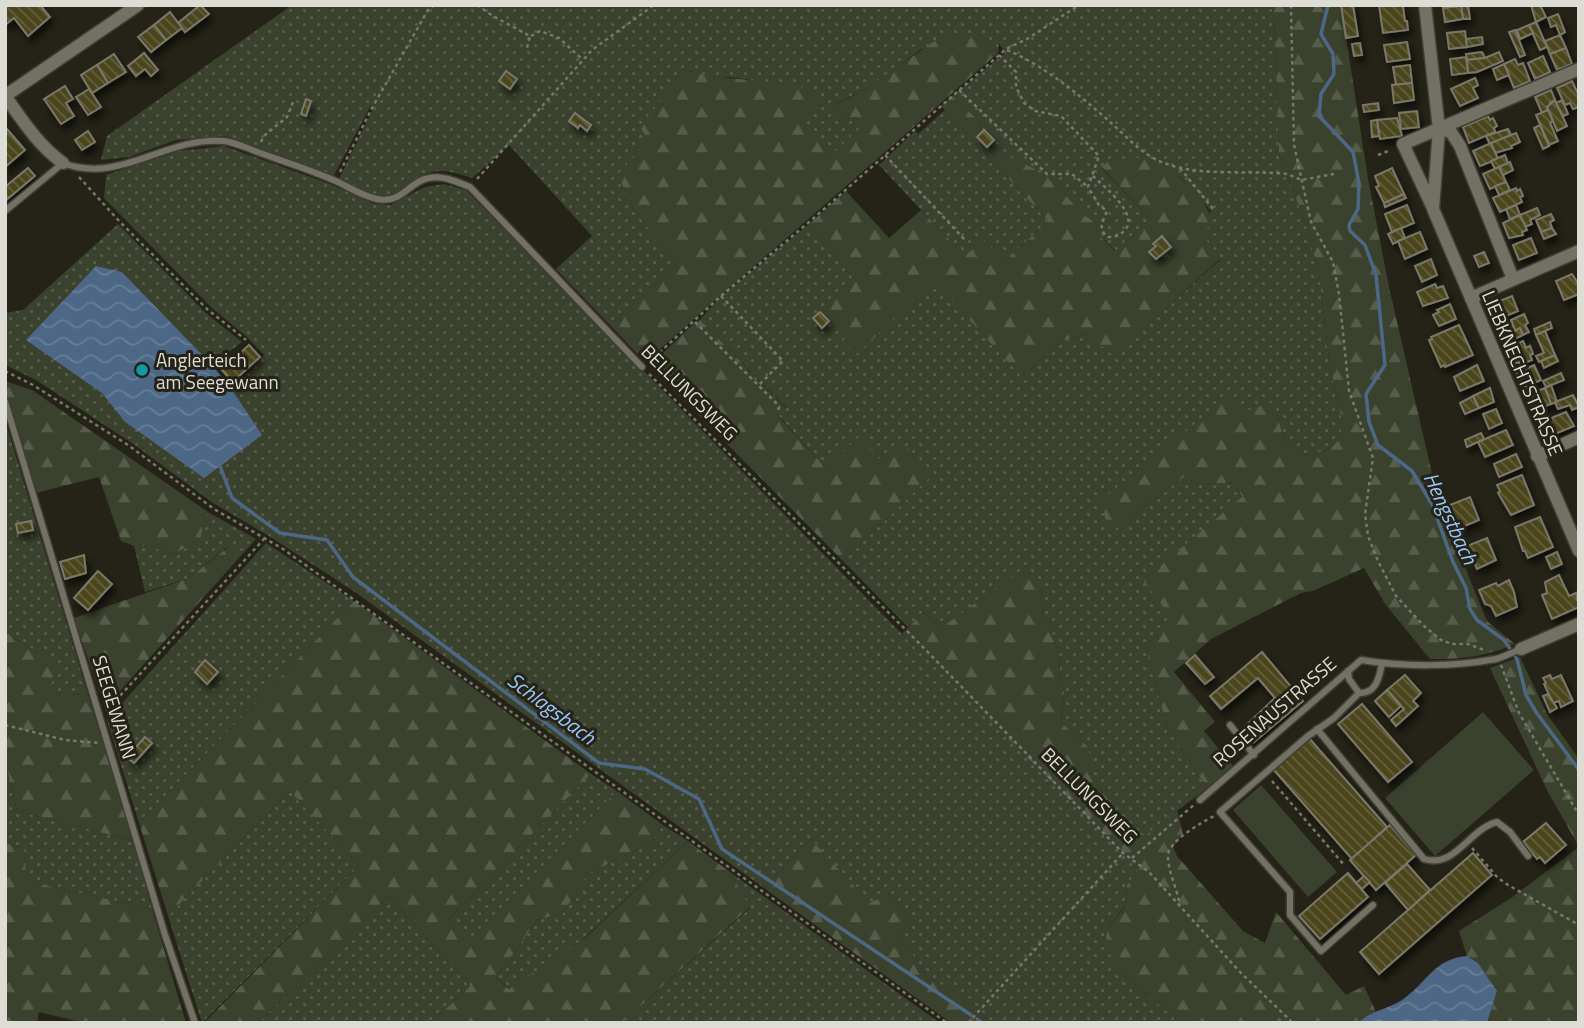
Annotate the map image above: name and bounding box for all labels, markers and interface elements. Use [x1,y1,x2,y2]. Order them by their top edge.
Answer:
street label: LIEBKNECHTSTRASSE [1475,286,1571,460]
street label: BELLUNGSWEG [635,337,745,447]
place label: Anglerteich am Seegewann [156,345,279,396]
marker: Anglerteich am Seegewann [134,362,150,378]
water label: Hengstbach [1416,467,1487,570]
street label: ROSENAUSTRASSE [1206,649,1342,773]
street label: SEEGEWANN [86,652,144,762]
water label: Schlagsbach [501,664,603,752]
street label: BELLUNGSWEG [1035,740,1145,850]

